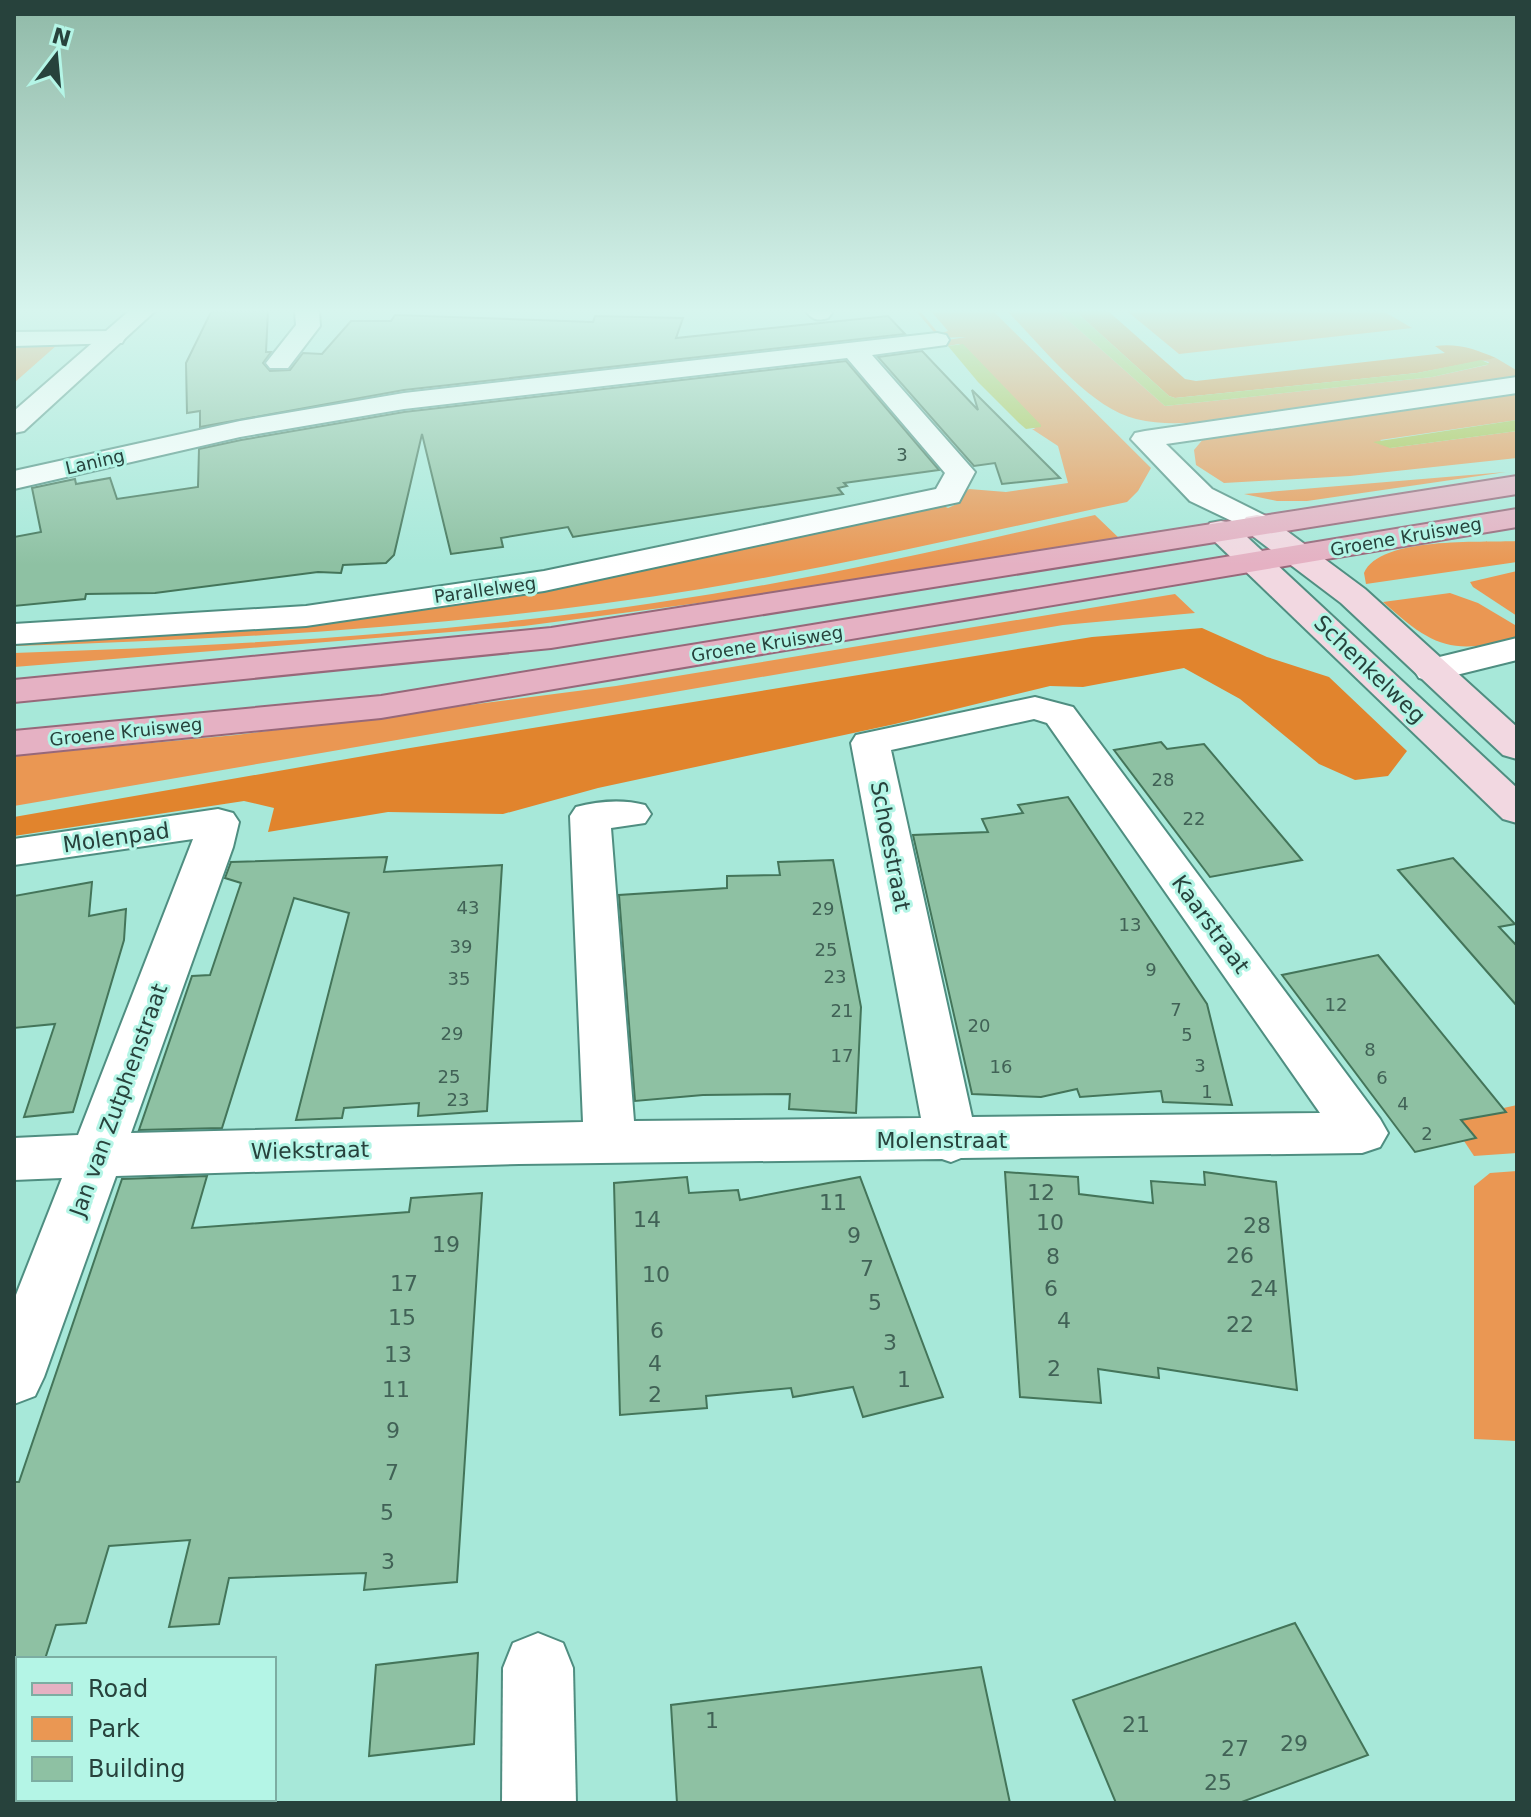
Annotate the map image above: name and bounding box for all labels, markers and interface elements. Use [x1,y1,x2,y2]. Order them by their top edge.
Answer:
north arrow [16,16,96,96]
text: N [49,23,74,52]
street label: Laning [63,444,127,479]
house number: 3 [896,444,908,465]
street label: Groene Kruisweg [1329,513,1483,560]
street label: Parallelweg [433,572,537,607]
street label: Schenkelweg [1309,610,1430,729]
street label: Groene Kruisweg [689,621,844,666]
street label: Groene Kruisweg [49,713,203,750]
house number: 28 [1152,769,1174,790]
street label: Schoestraat [866,779,915,913]
house number: 22 [1183,808,1205,829]
street label: Molenpad [61,818,171,857]
street label: Kaarstraat [1167,871,1255,978]
house number: 43 [457,897,479,918]
house number: 29 [812,898,834,919]
house number: 13 [1119,914,1141,935]
house number: 39 [450,936,472,957]
house number: 25 [815,939,837,960]
house number: 9 [1145,959,1157,980]
house number: 23 [824,966,846,987]
house number: 35 [448,968,470,989]
street label: Jan van Zutphenstraat [64,980,172,1222]
house number: 12 [1325,994,1347,1015]
house number: 7 [1170,999,1182,1020]
house number: 21 [831,1000,853,1021]
house number: 20 [968,1015,990,1036]
house number: 29 [441,1023,463,1044]
house number: 5 [1181,1024,1193,1045]
house number: 8 [1364,1039,1376,1060]
house number: 17 [831,1045,853,1066]
house number: 3 [1194,1055,1206,1076]
house number: 16 [990,1056,1012,1077]
house number: 25 [438,1066,460,1087]
house number: 6 [1376,1067,1388,1088]
house number: 1 [1201,1081,1213,1102]
house number: 23 [447,1089,469,1110]
house number: 4 [1397,1093,1409,1114]
house number: 2 [1421,1123,1433,1144]
street label: Molenstraat [877,1128,1008,1153]
street label: Wiekstraat [251,1137,370,1164]
house number: 12 [1027,1180,1055,1205]
house number: 11 [819,1190,847,1215]
house number: 14 [633,1207,661,1232]
house number: 10 [1036,1210,1064,1235]
house number: 28 [1243,1213,1271,1238]
house number: 9 [847,1223,861,1248]
house number: 19 [432,1232,460,1257]
house number: 26 [1226,1243,1254,1268]
house number: 8 [1046,1244,1060,1269]
house number: 7 [860,1256,874,1281]
house number: 10 [642,1262,670,1287]
house number: 17 [390,1271,418,1296]
house number: 6 [1044,1276,1058,1301]
house number: 24 [1250,1276,1278,1301]
house number: 5 [868,1290,882,1315]
house number: 15 [388,1305,416,1330]
house number: 4 [1057,1308,1071,1333]
house number: 22 [1226,1312,1254,1337]
house number: 6 [650,1318,664,1343]
house number: 3 [883,1330,897,1355]
house number: 13 [384,1342,412,1367]
house number: 4 [648,1351,662,1376]
house number: 2 [1047,1356,1061,1381]
house number: 1 [897,1367,911,1392]
house number: 11 [382,1377,410,1402]
house number: 2 [648,1382,662,1407]
house number: 9 [386,1418,400,1443]
house number: 7 [385,1460,399,1485]
house number: 5 [380,1500,394,1525]
house number: 3 [381,1549,395,1574]
legend [16,1657,276,1801]
text: Road [88,1675,148,1703]
house number: 1 [705,1708,719,1733]
house number: 21 [1122,1712,1150,1737]
text: Park [88,1715,140,1743]
house number: 29 [1280,1731,1308,1756]
house number: 27 [1221,1736,1249,1761]
text: Building [88,1755,185,1783]
house number: 25 [1204,1770,1232,1795]

